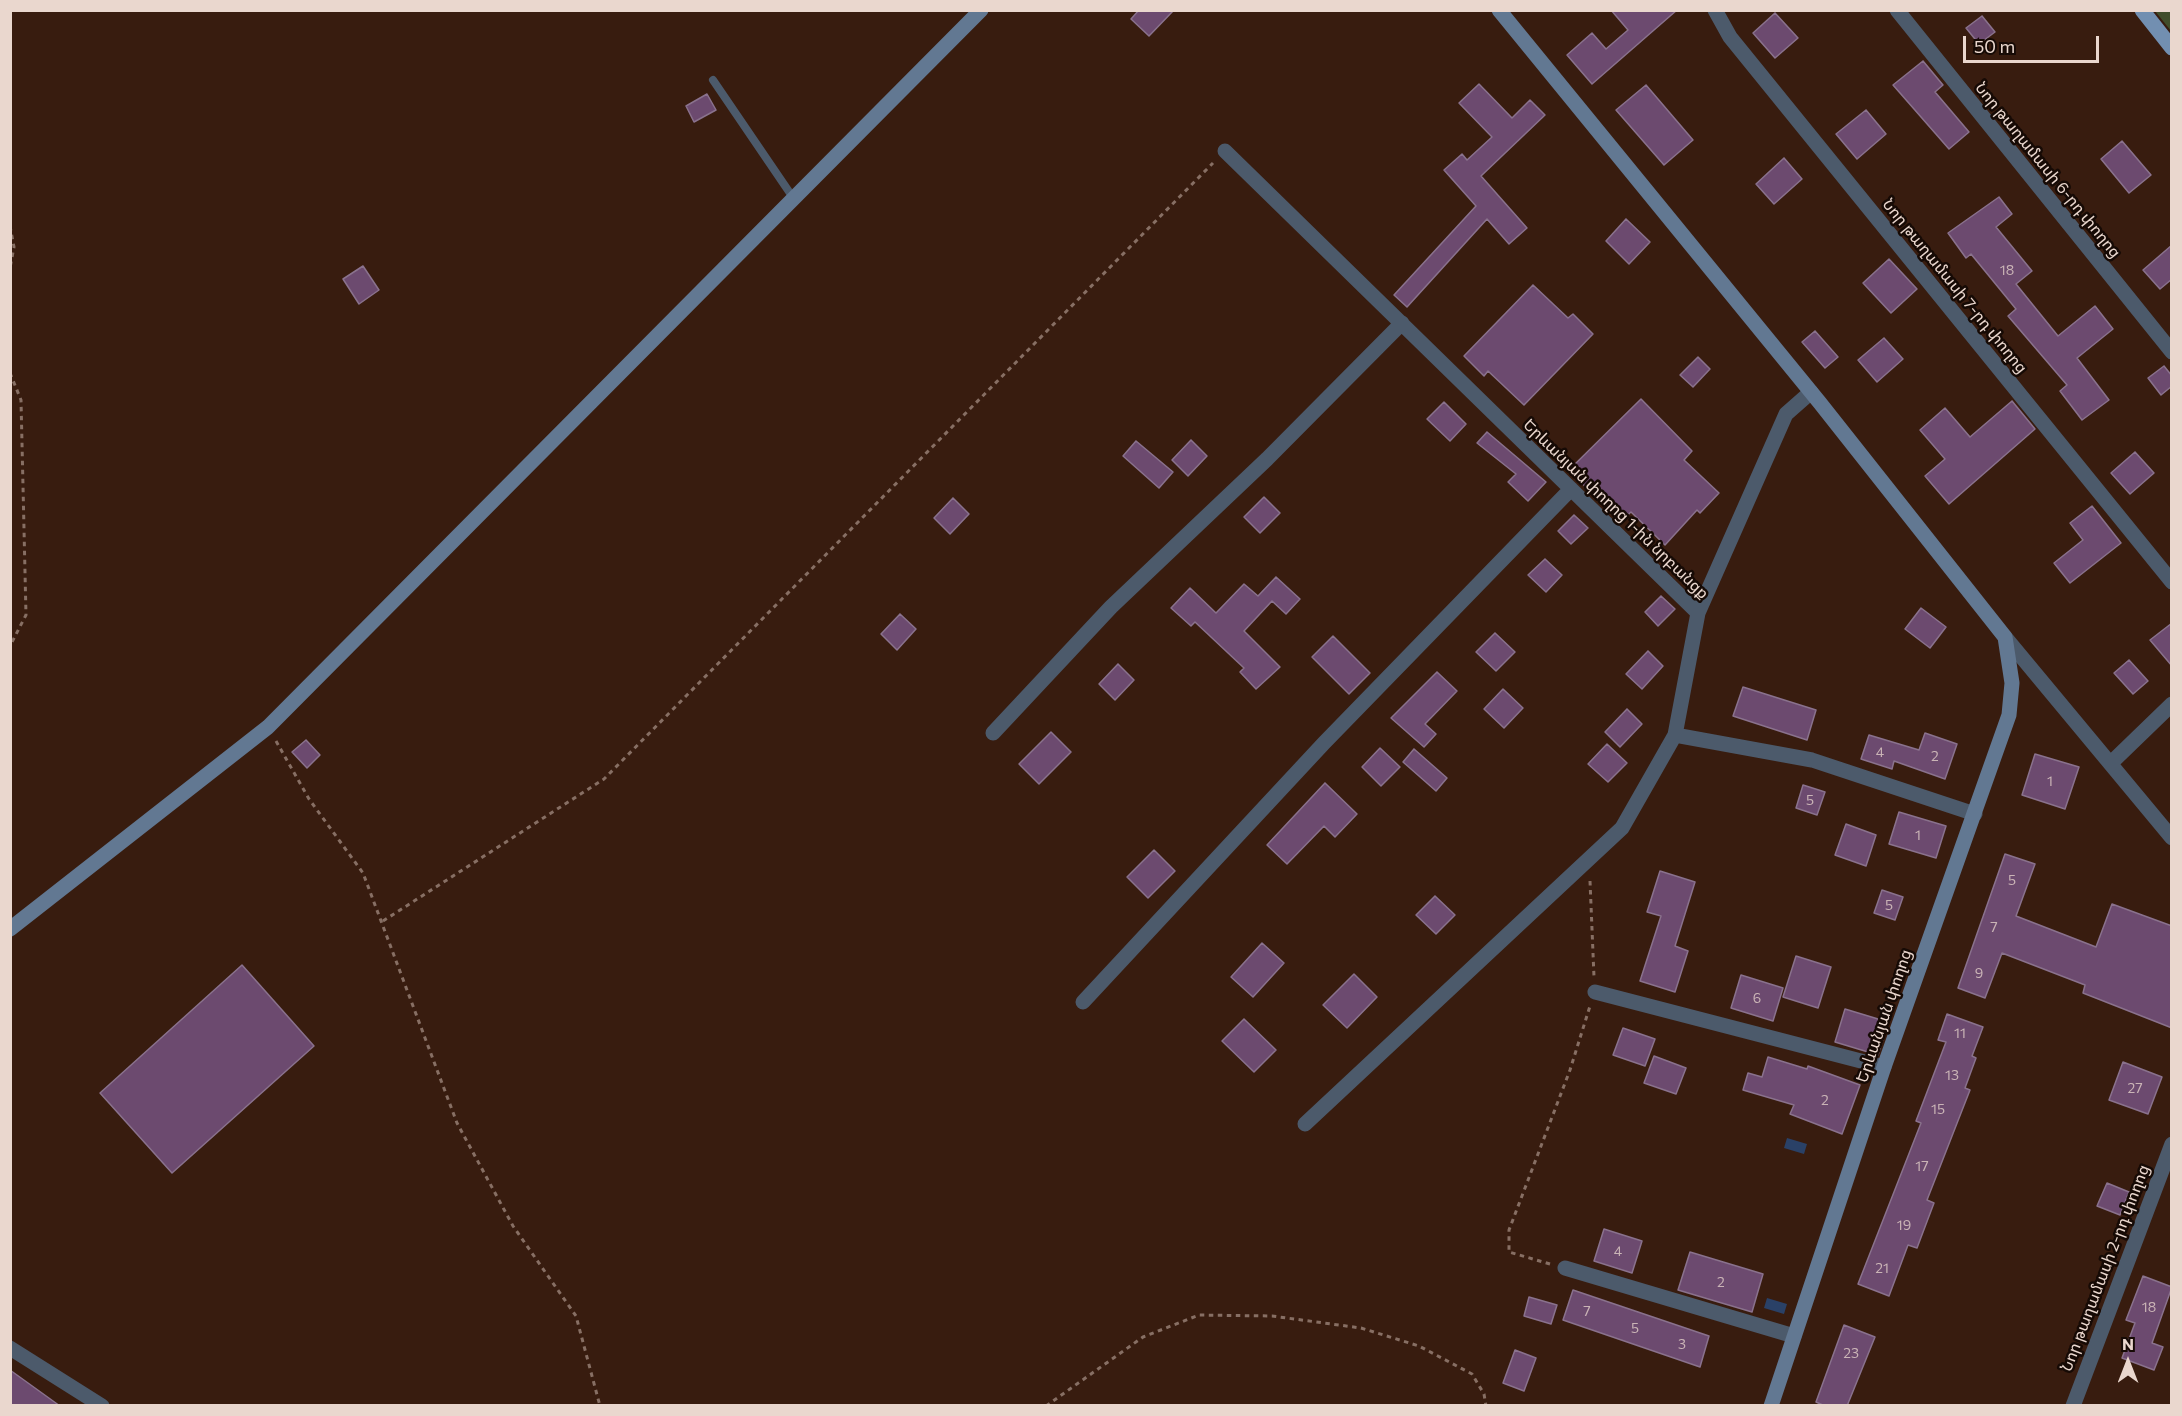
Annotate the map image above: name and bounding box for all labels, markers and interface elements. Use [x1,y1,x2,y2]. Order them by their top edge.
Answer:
scale bar [1966,24,2102,62]
text: 50 m [1974,35,2015,57]
street label: Նոր թաղամասի 6-րդ փողոց [1971,78,2125,262]
street label: Նոր թաղամասի 7-րդ փողոց [1879,195,2031,377]
house number: 18 [2000,262,2014,278]
street label: Երևանյան փողոց 1-ին նրբանցք [1519,415,1713,603]
house number: 4 [1876,744,1884,760]
house number: 2 [1931,748,1939,764]
house number: 1 [2047,773,2053,789]
house number: 5 [1806,792,1814,808]
house number: 1 [1915,827,1921,843]
house number: 5 [2008,872,2016,888]
house number: 5 [1885,897,1893,913]
house number: 7 [1990,919,1998,935]
street label: Երևանյան փողոց [1852,947,1916,1085]
house number: 9 [1975,965,1983,981]
house number: 6 [1753,990,1761,1006]
house number: 11 [1954,1025,1966,1041]
house number: 13 [1945,1067,1959,1083]
house number: 27 [2127,1080,2143,1096]
house number: 2 [1821,1092,1829,1108]
house number: 15 [1931,1101,1945,1117]
house number: 17 [1915,1158,1929,1174]
street label: Նոր թաղամասի 2-րդ փողոց [2057,1162,2153,1374]
house number: 19 [1897,1217,1911,1233]
house number: 4 [1614,1243,1622,1259]
house number: 21 [1875,1260,1889,1276]
house number: 2 [1717,1274,1725,1290]
house number: 18 [2142,1299,2156,1315]
house number: 7 [1583,1303,1591,1319]
house number: 5 [1631,1320,1639,1336]
north arrow [2098,1332,2158,1392]
text: N [2122,1334,2134,1353]
house number: 3 [1678,1336,1686,1352]
house number: 23 [1843,1345,1859,1361]

